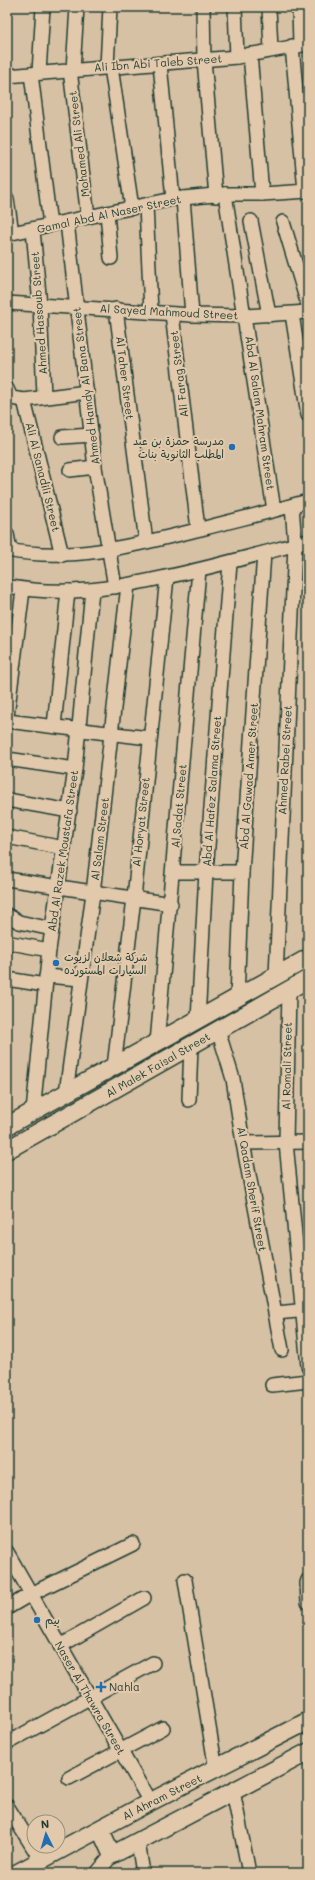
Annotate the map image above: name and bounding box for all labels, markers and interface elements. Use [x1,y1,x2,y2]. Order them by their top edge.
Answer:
street label: Ali Ibn Abi Taleb Street [93,51,223,74]
street label: Mohamed Ali Street [65,90,92,198]
street label: Gamal Abd Al Naser Street [35,191,183,236]
street label: Ahmed Hassoub Street [27,251,50,375]
street label: Al Sayed Mahmoud Street [99,300,239,323]
street label: Ahmed Hamdy Al Bana Street [68,306,103,466]
street label: Ali Farag Street [166,330,191,418]
street label: Al Taher Street [113,335,138,421]
street label: Abd Al Salam Mahram Street [242,335,279,491]
street label: Ali Al Sanadili Street [23,421,64,533]
place label: مدرسة حمزة بن عبد المطلب الثانوية بنات [133,433,224,462]
marker: مدرسة حمزة بن عبد المطلب الثانوية بنات [227,442,237,452]
street label: Abd Al Gawad Amer Street [236,702,261,850]
street label: Ahmed Rabei Street [274,705,295,815]
street label: Abd Al Hafez Salama Street [199,715,224,867]
street label: Al Sadat Street [167,763,190,849]
street label: Abd Al Razek Moustafa Street [44,769,81,933]
street label: Al Horyat Street [128,776,153,867]
street label: Al Salam Street [87,796,112,881]
place label: شركة شعلان لزيوت السيارات المستورده [64,949,148,978]
marker: شركة شعلان لزيوت السيارات المستورده [51,958,61,968]
street label: Al Romali Street [278,1022,295,1110]
street label: Al Malek Faisal Street [103,1028,213,1101]
street label: Al Qadam Sherif Street [234,1125,271,1253]
place label: بيم [45,1612,60,1629]
marker: بيم [32,1615,42,1625]
street label: Naser Al Thawra Street [52,1638,129,1757]
place label: Nahla [109,1679,140,1694]
marker: Nahla [96,1682,106,1692]
street label: Al Ahram Street [119,1770,204,1823]
north arrow [26,1814,66,1854]
text: N [40,1816,50,1831]

